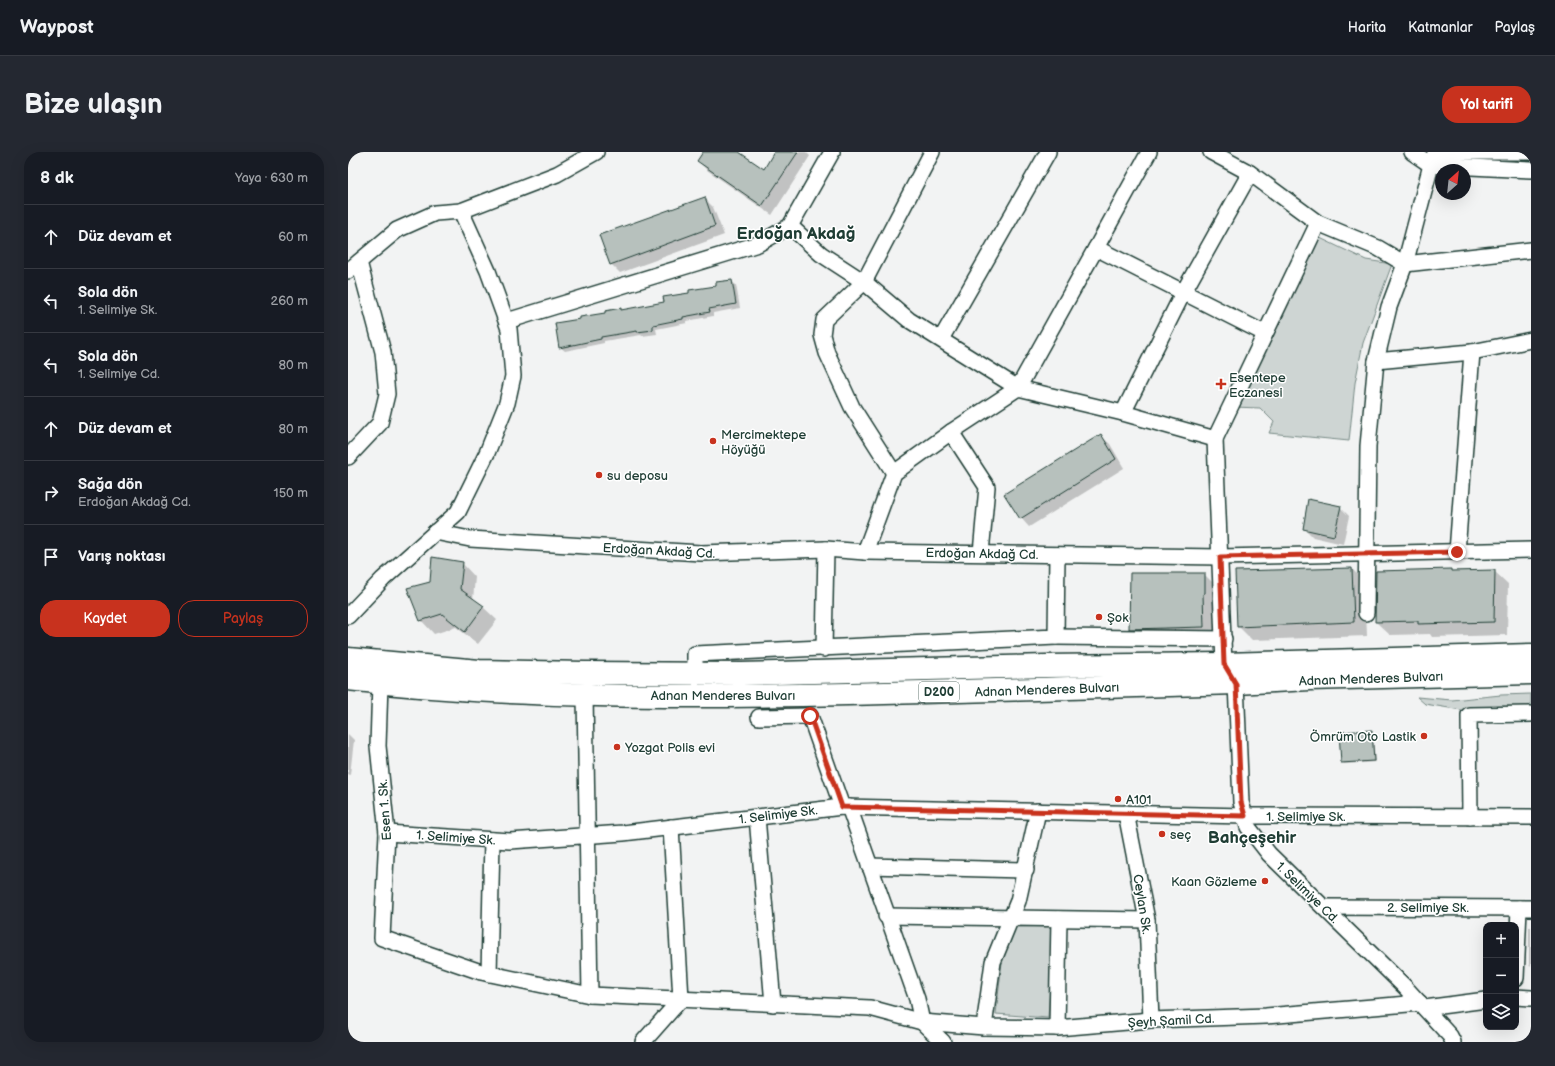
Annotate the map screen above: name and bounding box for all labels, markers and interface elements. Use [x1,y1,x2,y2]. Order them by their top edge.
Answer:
text: Waypost [20,16,94,39]
text: Harita [1348,19,1386,36]
text: Katmanlar [1408,19,1473,36]
text: Paylaş [1495,19,1535,36]
button: Yol tarifi [1442,86,1531,123]
text: Bize ulaşın [24,88,163,121]
north arrow [1435,164,1471,200]
text: 8 dk [40,168,74,188]
text: Yaya · 630 m [235,170,308,186]
district label: Erdoğan Akdağ [737,224,855,244]
icon: ahead [40,226,62,248]
text: Düz devam et [78,227,172,246]
text: 60 m [278,229,308,245]
text: Sola dön [78,283,138,302]
icon: left [40,290,62,312]
text: 260 m [270,293,308,309]
text: 1. Selimiye Sk. [78,302,157,318]
text: Sola dön [78,347,138,366]
icon: left [40,354,62,376]
text: 80 m [279,357,308,373]
text: 1. Selimiye Cd. [78,366,160,382]
place label: Esentepe Eczanesi [1229,370,1286,401]
marker: Esentepe Eczanesi [1216,379,1226,389]
icon: ahead [40,418,62,440]
text: Düz devam et [78,419,172,438]
text: 80 m [279,421,308,437]
place label: Mercimektepe Höyüğü [721,427,806,458]
marker: Mercimektepe Höyüğü [708,436,718,446]
place label: su deposu [607,468,668,484]
marker: su deposu [594,470,604,480]
text: Sağa dön [78,475,143,494]
icon: right [40,482,62,504]
text: 150 m [274,485,308,501]
text: Erdoğan Akdağ Cd. [78,494,191,510]
street label: Erdoğan Akdağ Cd. [602,540,716,562]
route end [1448,543,1466,561]
street label: Erdoğan Akdağ Cd. [925,545,1039,563]
icon: arrive [40,546,62,568]
text: Varış noktası [78,547,165,566]
button: Kaydet [40,600,170,637]
button: Paylaş [178,600,308,637]
place label: Şok [1107,610,1129,626]
marker: Şok [1094,612,1104,622]
street label: Adnan Menderes Bulvarı [1299,668,1443,690]
street label: Adnan Menderes Bulvarı [975,679,1119,701]
road number: D200 [919,682,959,702]
street label: Adnan Menderes Bulvarı [651,688,795,704]
route start [801,707,819,725]
place label: Ömrüm Oto Lastik [1310,729,1417,745]
marker: Ömrüm Oto Lastik [1419,731,1429,741]
place label: Yozgat Polis evi [624,740,715,756]
marker: Yozgat Polis evi [612,742,622,752]
street label: Esen 1. Sk. [375,778,395,841]
place label: A101 [1126,792,1152,808]
marker: A101 [1113,794,1123,804]
street label: 1. Selimiye Sk. [738,802,819,828]
street label: 1. Selimiye Sk. [1266,809,1346,825]
street label: 1. Selimiye Sk. [416,827,496,849]
place label: seç [1170,827,1191,843]
district label: Bahçeşehir [1208,828,1296,848]
marker: seç [1157,829,1167,839]
street label: 1. Selimiye Cd. [1272,859,1343,927]
street label: Ceylan Sk. [1129,873,1155,936]
place label: Kaan Gözleme [1171,874,1257,890]
marker: Kaan Gözleme [1260,876,1270,886]
street label: 2. Selimiye Sk. [1387,900,1469,916]
map controls [1483,922,1519,1030]
button: + [1483,922,1519,958]
button: − [1483,958,1519,994]
button: layers [1483,994,1519,1030]
street label: Şeyh Şamil Cd. [1127,1011,1215,1031]

